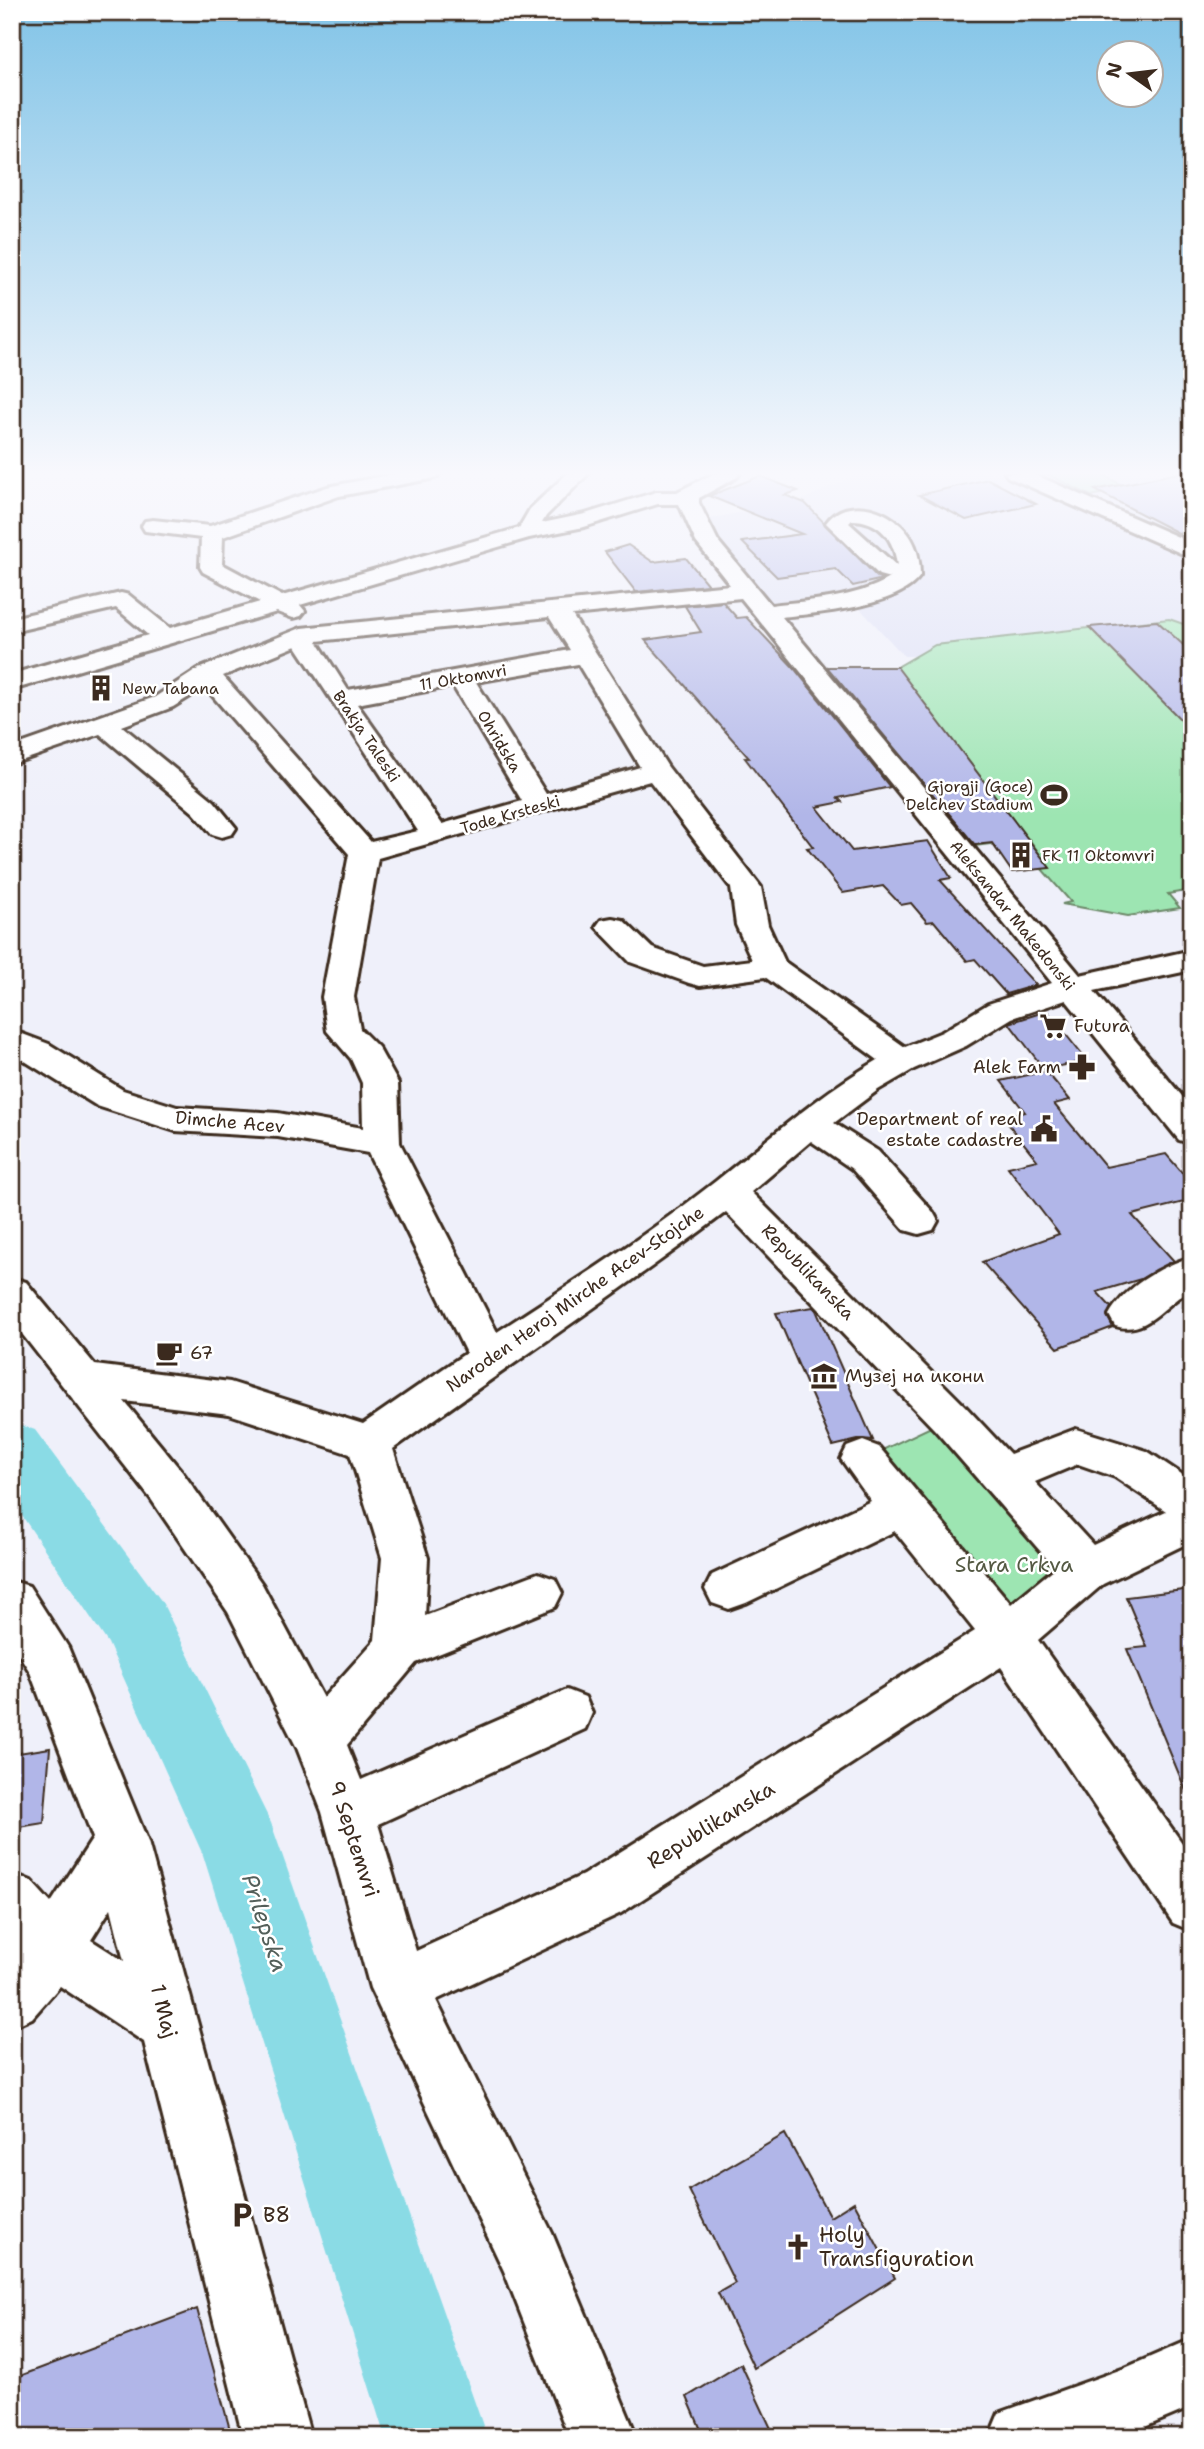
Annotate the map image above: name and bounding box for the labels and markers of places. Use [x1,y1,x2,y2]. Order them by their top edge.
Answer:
building icon: New Tabana [86,673,116,703]
place label: New Tabana [122,678,219,699]
place label: Gjorgji (Goce) Delchev Stadium [906,776,1033,815]
sports icon: Gjorgji (Goce) Delchev Stadium [1039,780,1069,810]
building icon: FK 11 Oktomvri [1006,840,1036,870]
place label: FK 11 Oktomvri [1042,845,1155,866]
supermarket icon: Futura [1038,1011,1068,1041]
place label: Futura [1074,1014,1130,1038]
pharmacy icon: Alek Farm [1067,1052,1097,1082]
place label: Alek Farm [973,1055,1061,1079]
place label: Department of real estate cadastre [857,1107,1024,1152]
public building icon: Department of real estate cadastre [1029,1114,1059,1144]
cafe icon: 67 [154,1338,184,1368]
place label: 67 [190,1341,213,1365]
museum icon: Музеј на икони [809,1361,839,1391]
place label: Музеј на икони [845,1364,985,1388]
parking icon: B8 [227,2200,257,2230]
place label: B8 [263,2201,290,2229]
place label: Holy Transfiguration [819,2221,974,2273]
church icon: Holy Transfiguration [783,2232,813,2262]

